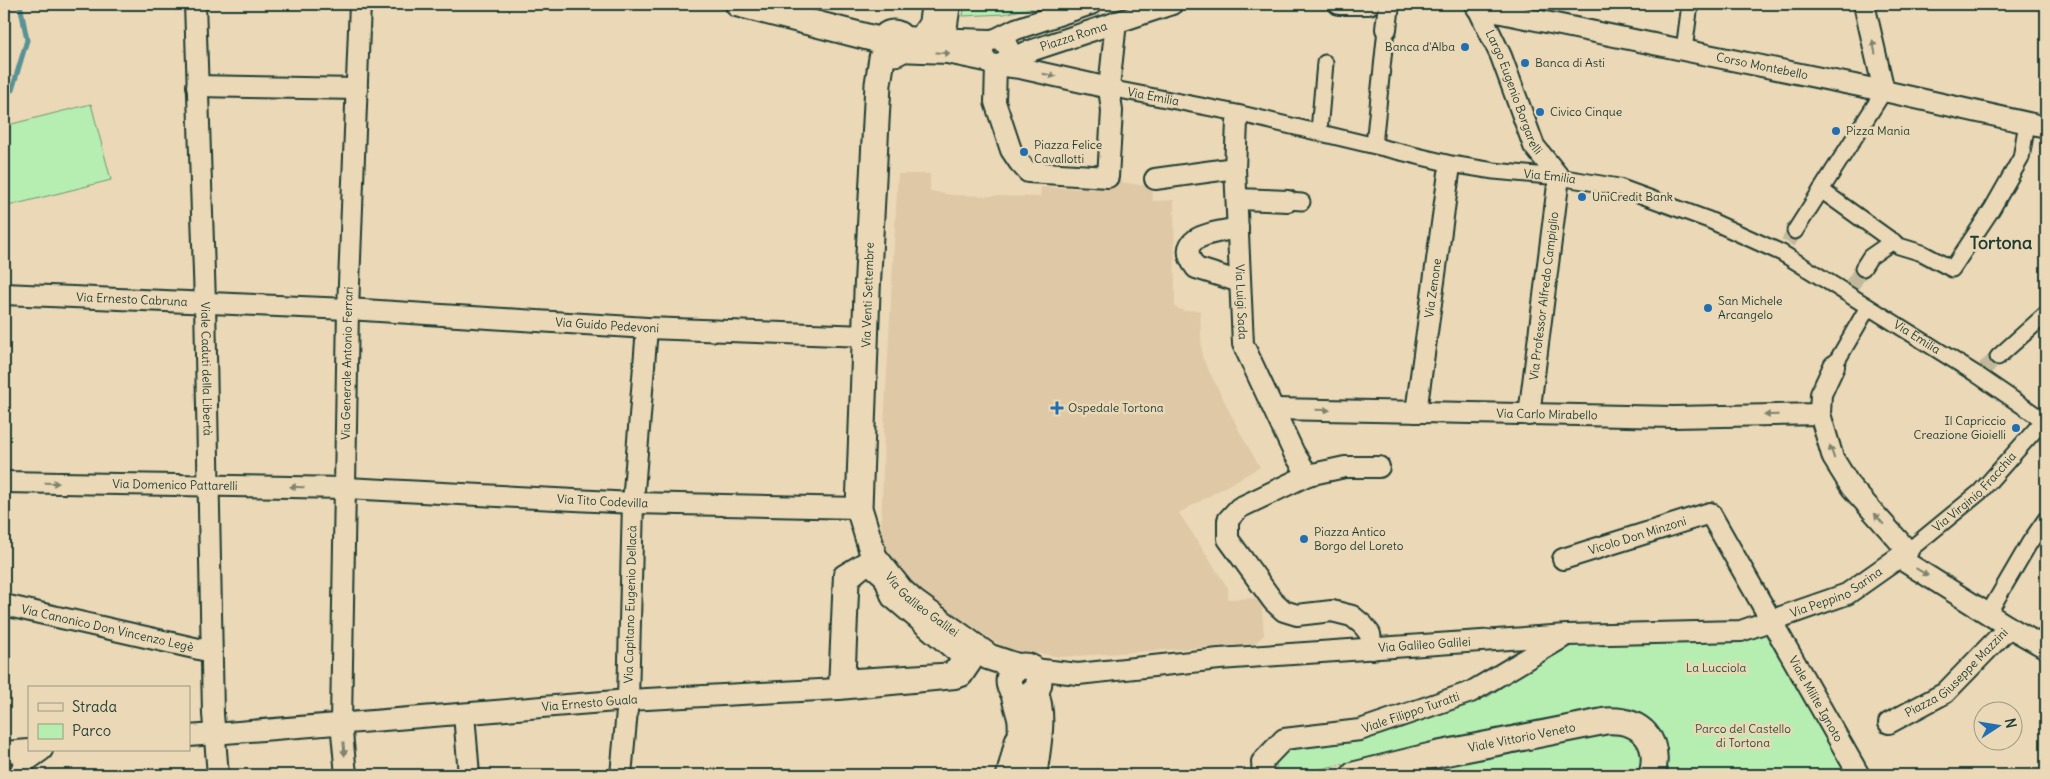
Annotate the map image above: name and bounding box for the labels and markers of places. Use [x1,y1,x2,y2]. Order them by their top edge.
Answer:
place label: Banca d'Alba [1385,39,1455,54]
marker: Banca d'Alba [1459,41,1471,53]
place label: Banca di Asti [1535,55,1605,70]
marker: Banca di Asti [1519,57,1531,69]
place label: Civico Cinque [1550,104,1622,119]
marker: Civico Cinque [1534,106,1546,118]
place label: Pizza Mania [1846,123,1910,138]
marker: Pizza Mania [1830,125,1842,137]
place label: Piazza Felice Cavallotti [1034,137,1102,166]
marker: Piazza Felice Cavallotti [1018,146,1030,158]
place label: UniCredit Bank [1592,189,1673,204]
marker: UniCredit Bank [1576,191,1588,203]
place label: San Michele Arcangelo [1718,293,1782,322]
marker: San Michele Arcangelo [1702,302,1714,314]
place label: Ospedale Tortona [1068,400,1164,415]
marker: Ospedale Tortona [1050,401,1064,415]
place label: Il Capriccio Creazione Gioielli [1914,413,2006,442]
marker: Il Capriccio Creazione Gioielli [2010,422,2022,434]
place label: Piazza Antico Borgo del Loreto [1314,524,1404,553]
marker: Piazza Antico Borgo del Loreto [1298,533,1310,545]

